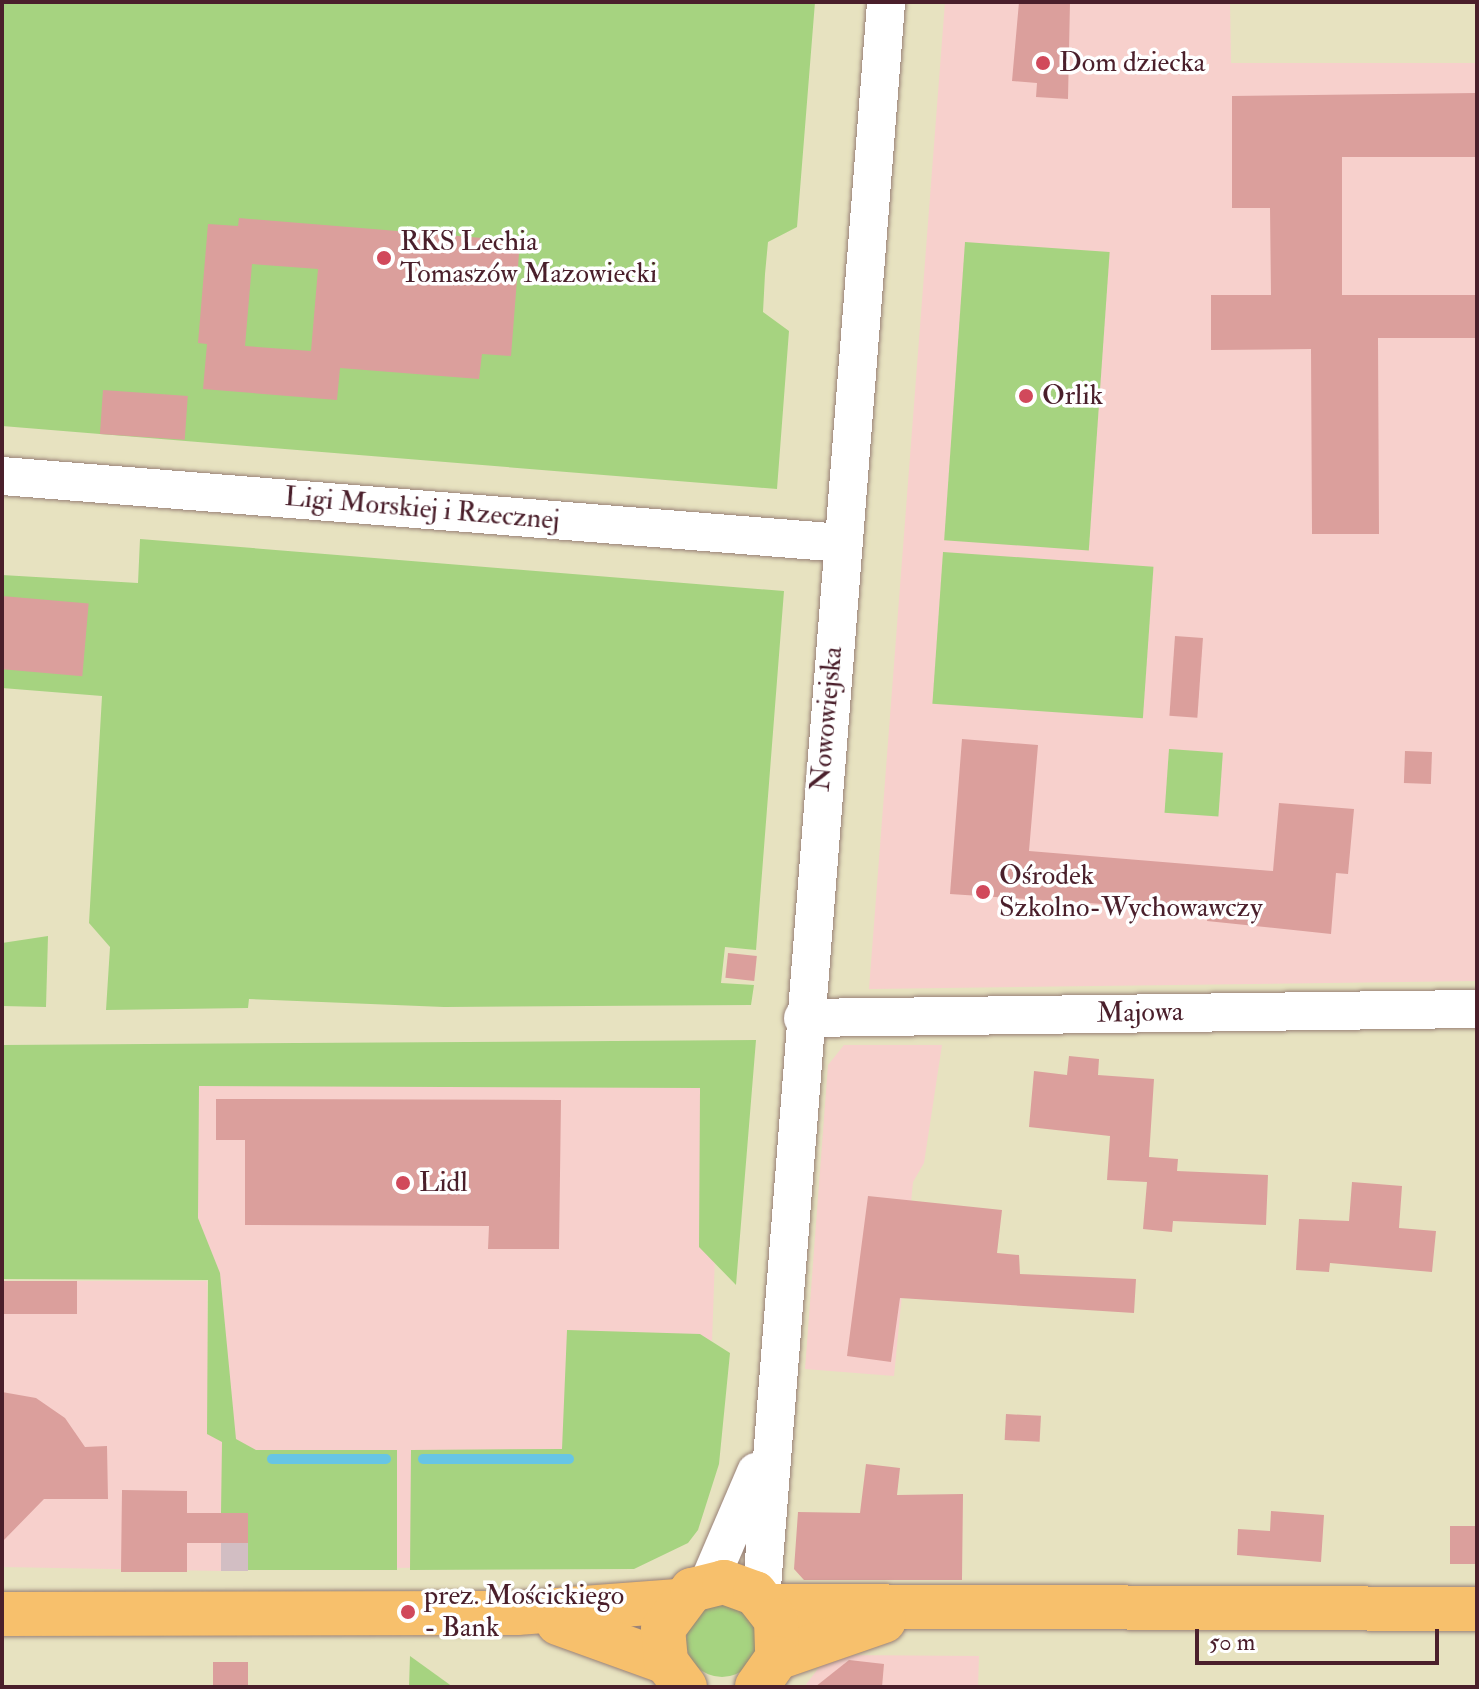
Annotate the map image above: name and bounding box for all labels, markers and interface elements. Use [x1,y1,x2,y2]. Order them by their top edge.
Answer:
place label: Dom dziecka [1059,46,1205,80]
marker: Dom dziecka [1034,54,1052,72]
place label: RKS Lechia Tomaszów Mazowiecki [400,225,657,291]
marker: RKS Lechia Tomaszów Mazowiecki [375,249,393,267]
place label: Orlik [1042,379,1103,413]
marker: Orlik [1017,387,1035,405]
street label: Ligi Morskiej i Rzecznej [283,480,561,538]
street label: Nowowiejska [804,645,850,793]
place label: Ośrodek Szkolno-Wychowawczy [999,859,1262,925]
marker: Ośrodek Szkolno-Wychowawczy [974,883,992,901]
street label: Majowa [1096,995,1184,1031]
place label: Lidl [419,1166,468,1200]
marker: Lidl [394,1174,412,1192]
place label: prez. Mościckiego - Bank [424,1579,624,1645]
marker: prez. Mościckiego - Bank [399,1603,417,1621]
scale bar [1199,1613,1443,1663]
text: 50 m [1209,1627,1255,1658]

